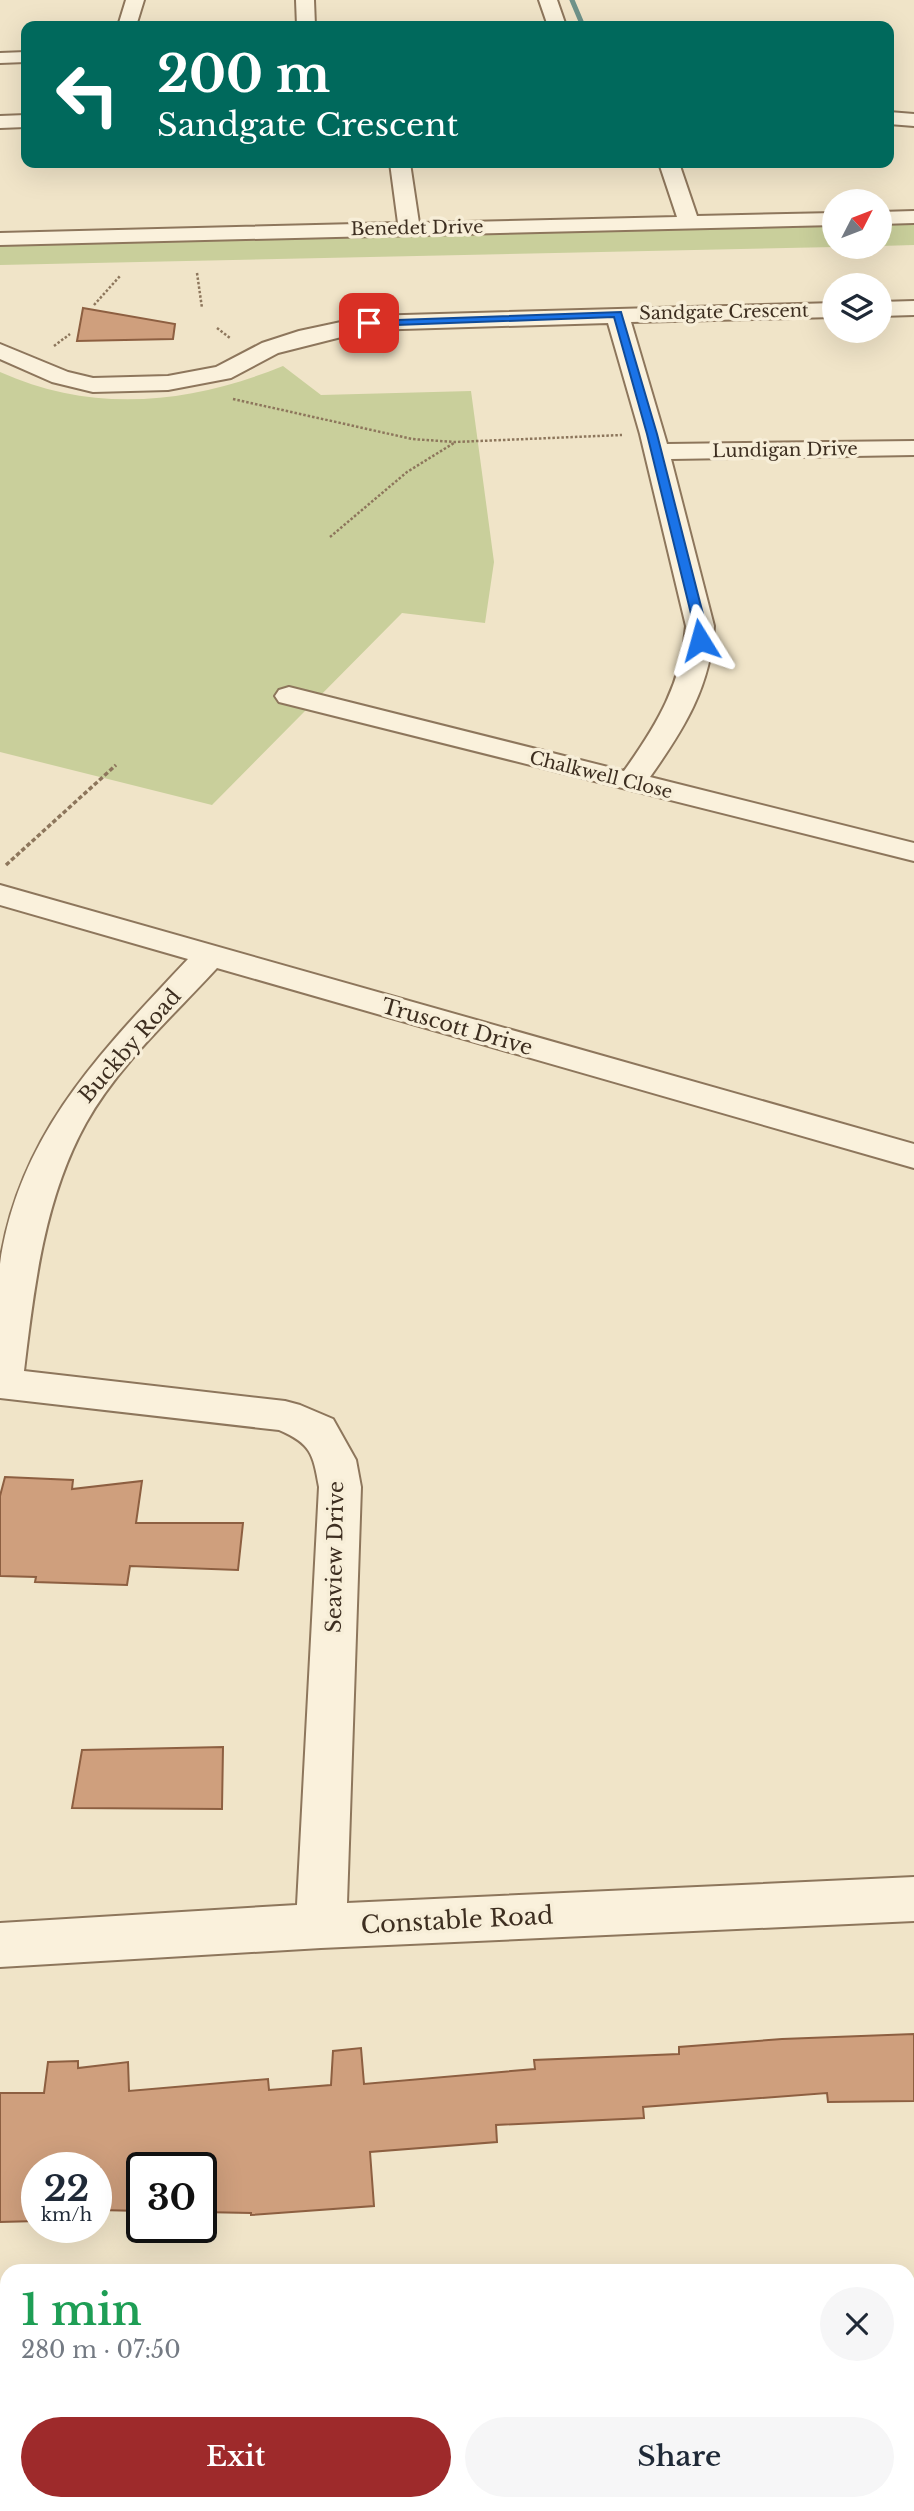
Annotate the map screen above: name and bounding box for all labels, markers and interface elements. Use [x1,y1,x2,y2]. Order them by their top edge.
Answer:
text: 200 m [157,44,330,105]
icon: left [42,49,133,140]
text: Sandgate Crescent [157,105,459,145]
north arrow [822,189,892,259]
map controls [822,189,892,343]
street label: Benedet Drive [350,216,484,240]
button: layers [822,273,892,343]
pin [339,293,399,353]
street label: Sandgate Crescent [639,300,809,324]
icon: arrive [350,304,388,342]
street label: Lundigan Drive [712,438,858,462]
position arrow [663,603,737,677]
street label: Chalkwell Close [527,747,675,803]
street label: Buckby Road [74,984,186,1108]
street label: Truscott Drive [378,993,536,1061]
street label: Seaview Drive [321,1481,349,1633]
street label: Constable Road [360,1900,554,1940]
speed limit sign: 30 [126,2152,217,2243]
text: 22 [44,2167,89,2210]
text: km/h [41,2204,92,2226]
text: 1 min [21,2284,142,2336]
button: close [820,2287,894,2361]
text: 280 m · 07:50 [21,2336,181,2364]
button: Exit [21,2417,451,2497]
button: Share [465,2417,894,2497]

